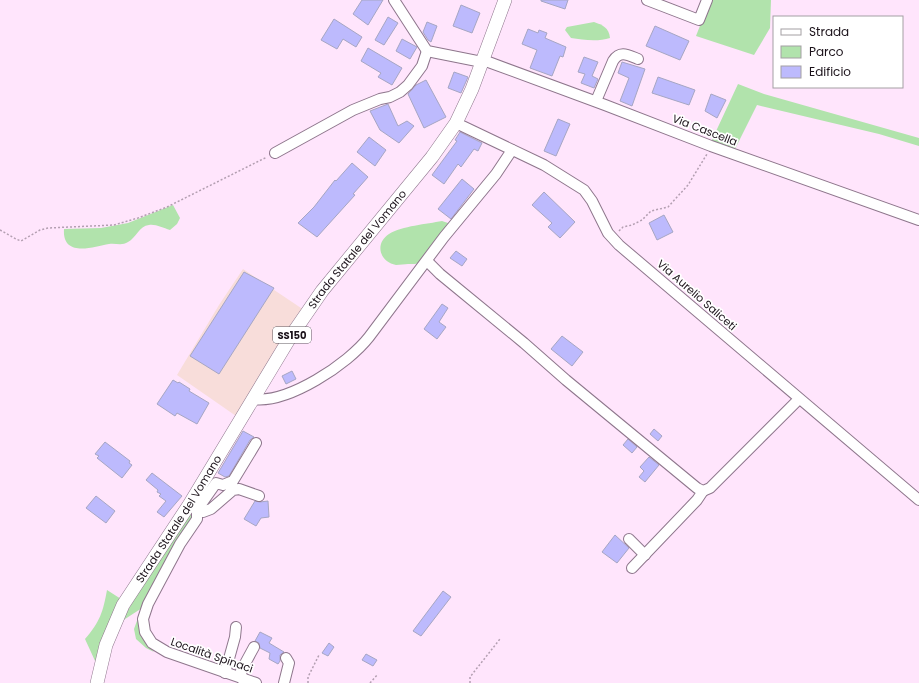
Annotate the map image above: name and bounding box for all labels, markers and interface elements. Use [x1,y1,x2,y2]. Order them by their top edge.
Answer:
legend [773,16,903,88]
text: Strada [809,23,849,40]
text: Parco [809,43,844,60]
text: Edificio [809,63,851,80]
street label: Via Cascella [670,110,740,150]
street label: Strada Statale del Vomano [304,186,410,312]
street label: Via Aurelio Saliceti [654,256,741,334]
road number: SS150 [273,327,311,343]
street label: Strada Statale del Vomano [132,452,225,586]
street label: Località Spinaci [169,633,256,677]

